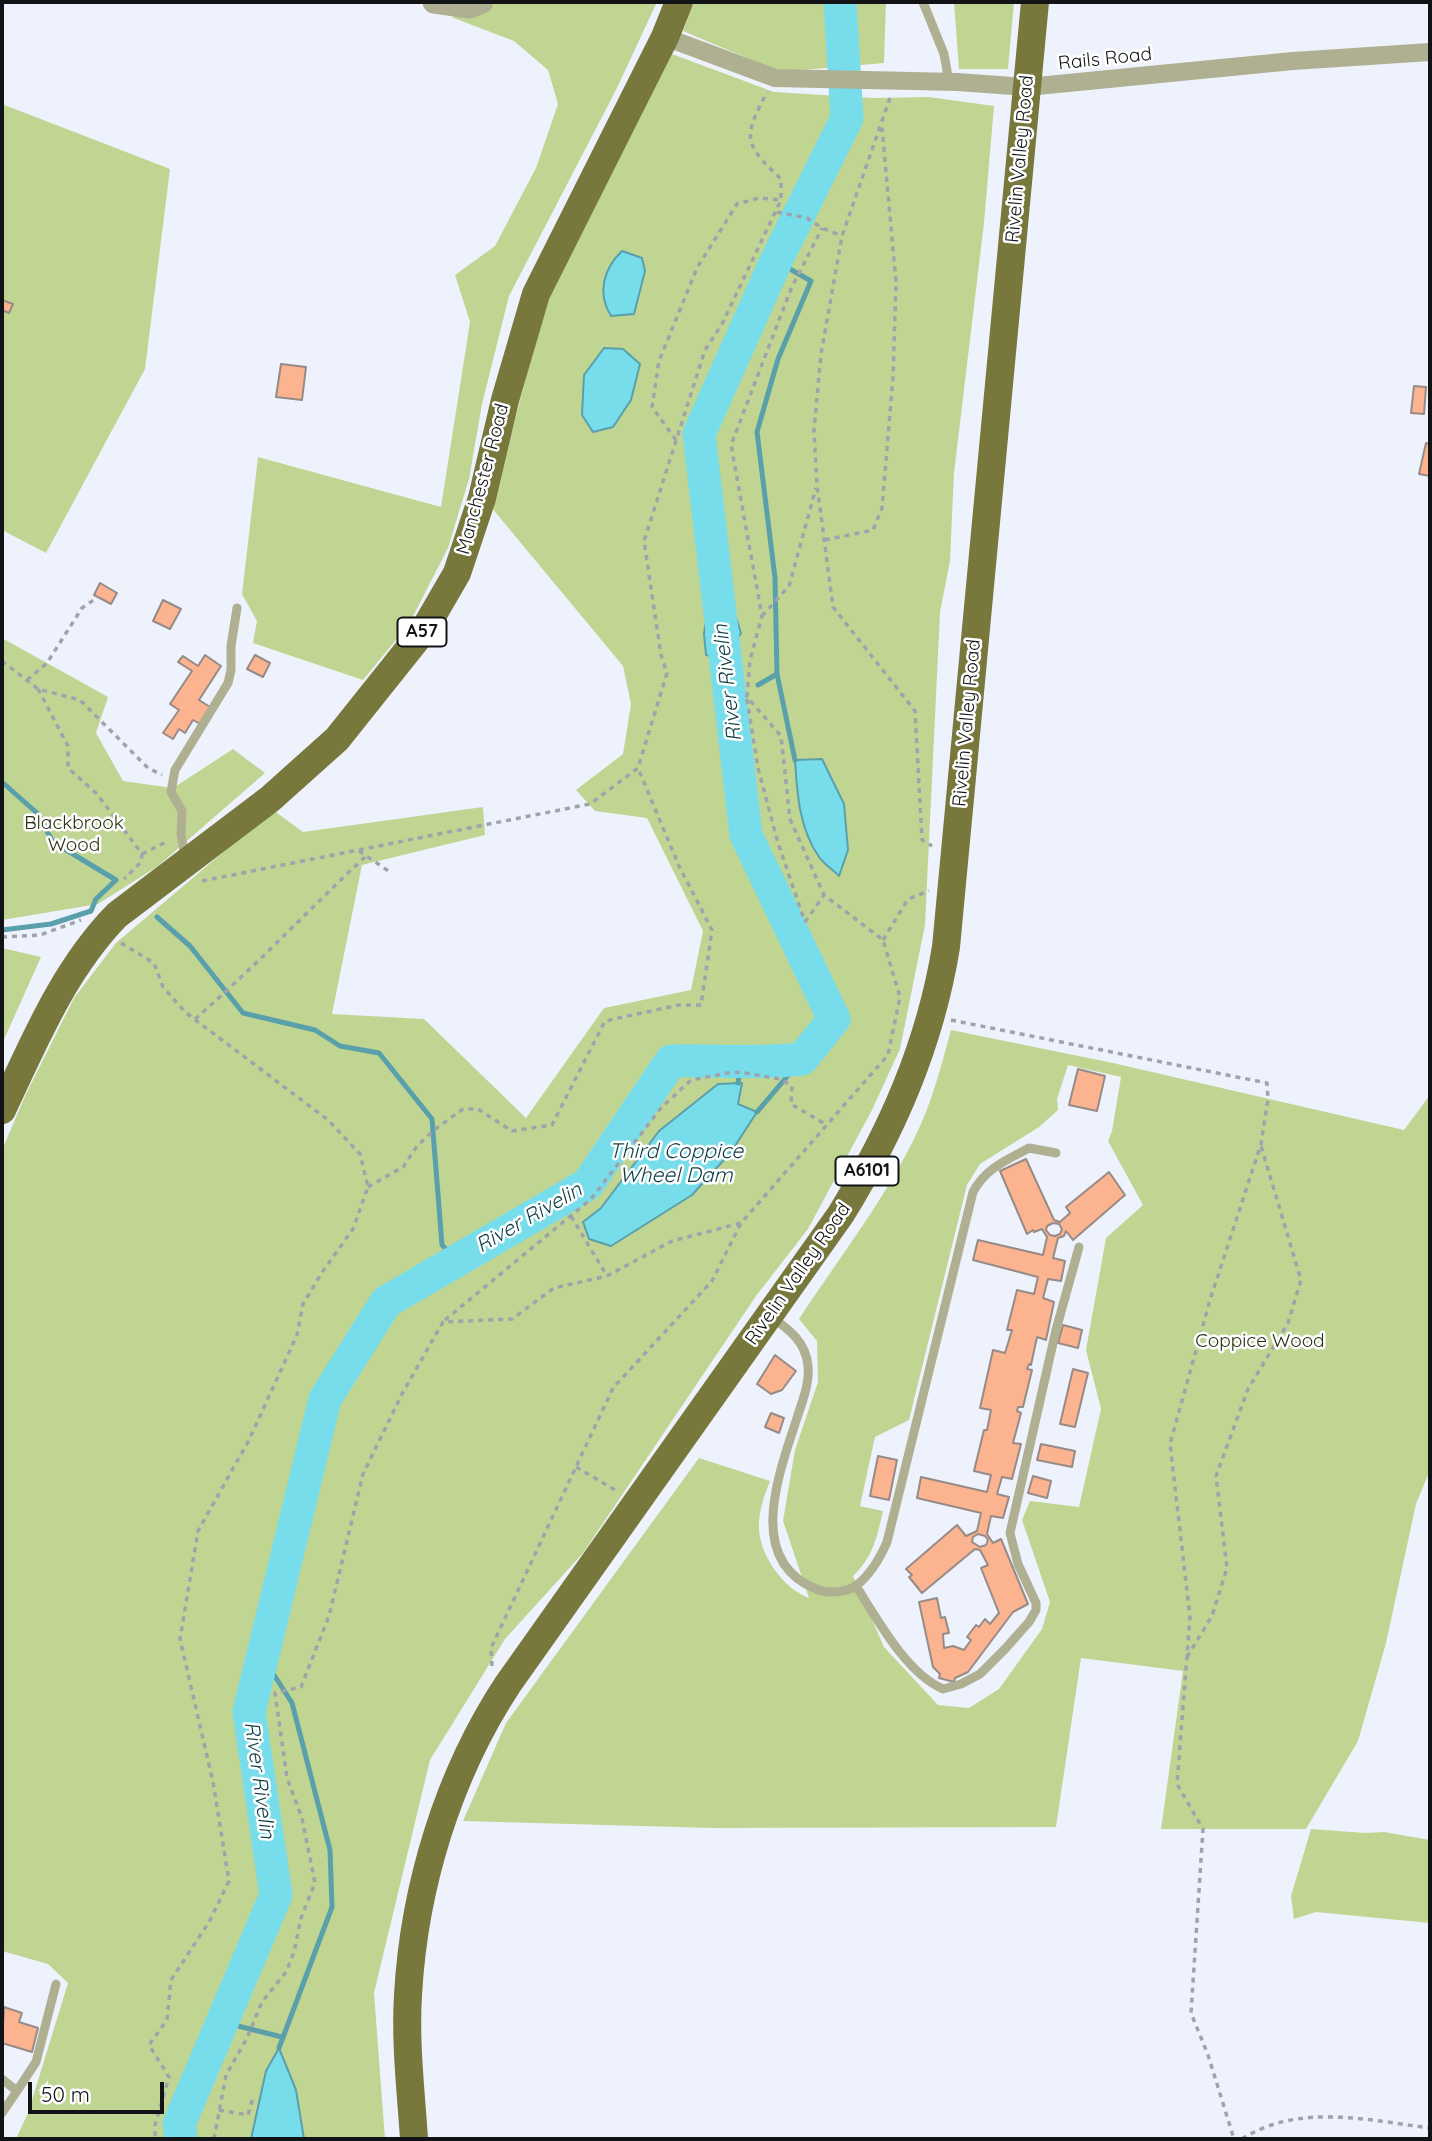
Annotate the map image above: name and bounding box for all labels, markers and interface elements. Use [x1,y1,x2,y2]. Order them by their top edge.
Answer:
street label: Rails Road [1057,43,1153,75]
street label: Rivelin Valley Road [1001,74,1039,244]
street label: Manchester Road [452,401,514,557]
road number: A57 [398,618,446,646]
water label: River Rivelin [708,623,748,743]
street label: Rivelin Valley Road [948,638,986,808]
park label: Blackbrook Wood [24,812,124,856]
water label: Third Coppice Wheel Dam [609,1139,743,1189]
road number: A6101 [836,1156,898,1186]
water label: River Rivelin [472,1178,586,1258]
street label: Rivelin Valley Road [740,1199,856,1349]
park label: Coppice Wood [1195,1330,1325,1352]
water label: River Rivelin [238,1720,280,1840]
scale bar [32,2068,168,2112]
text: 50 m [41,2081,90,2107]

